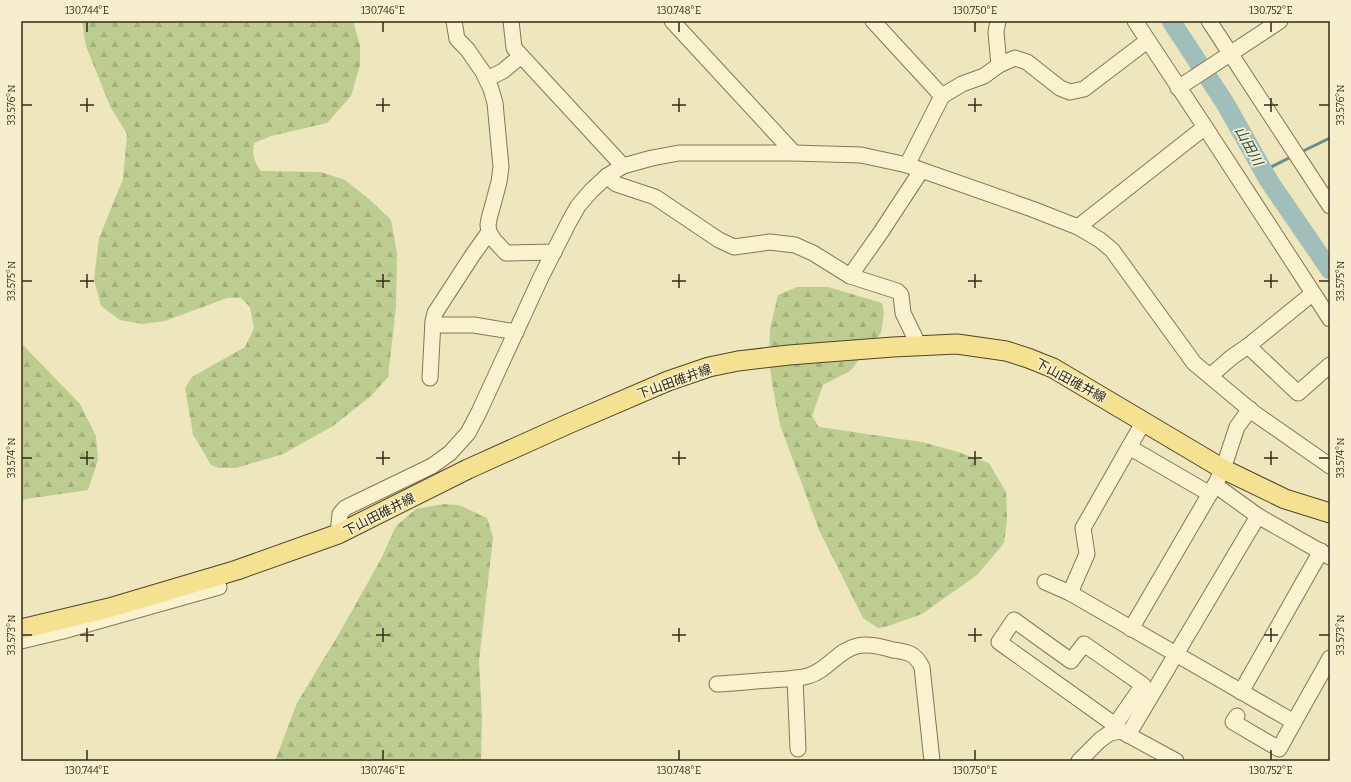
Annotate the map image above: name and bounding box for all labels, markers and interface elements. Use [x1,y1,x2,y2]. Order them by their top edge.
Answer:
text: 130.744°E [65,5,109,17]
text: 130.746°E [361,5,405,17]
text: 130.748°E [657,5,701,17]
text: 130.750°E [953,5,997,17]
text: 130.752°E [1249,5,1293,17]
text: 33.576°N [6,85,18,125]
text: 33.576°N [1335,85,1347,125]
water label: 山田川 [1231,124,1267,170]
text: 33.575°N [6,261,18,301]
text: 33.575°N [1335,261,1347,301]
street label: 下山田碓井線 [1033,356,1109,405]
street label: 下山田碓井線 [635,361,713,402]
text: 33.574°N [6,438,18,478]
text: 33.574°N [1335,438,1347,478]
street label: 下山田碓井線 [341,490,417,539]
text: 33.573°N [6,614,18,655]
text: 33.573°N [1335,614,1347,655]
text: 130.744°E [65,765,109,777]
text: 130.746°E [361,765,405,777]
text: 130.748°E [657,765,701,777]
text: 130.750°E [953,765,997,777]
text: 130.752°E [1249,765,1293,777]

